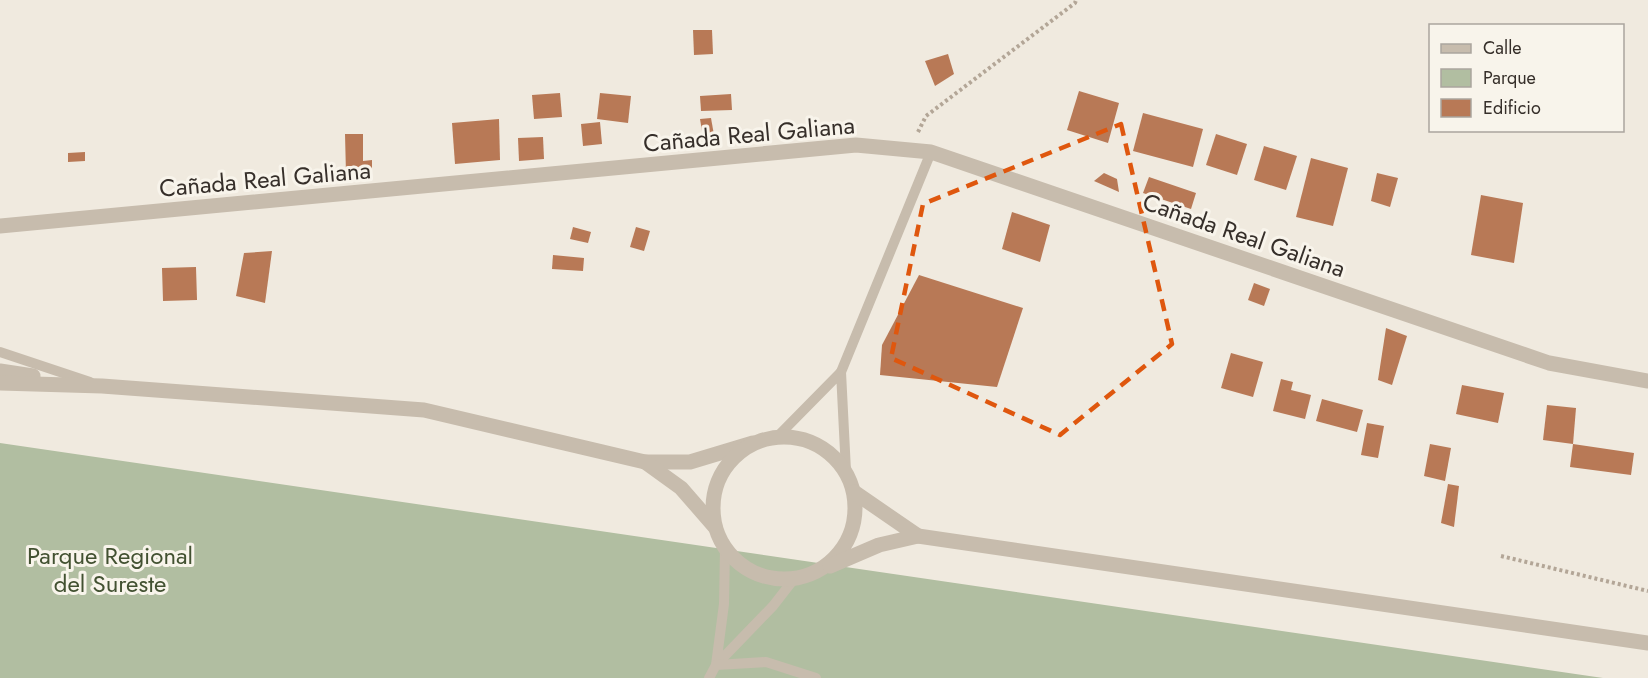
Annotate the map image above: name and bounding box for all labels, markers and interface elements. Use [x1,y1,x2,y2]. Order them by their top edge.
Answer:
legend [1429,24,1624,132]
text: Calle [1483,35,1522,61]
text: Parque [1483,65,1536,91]
text: Edificio [1483,95,1541,121]
street label: Cañada Real Galiana [642,107,856,161]
street label: Cañada Real Galiana [158,152,372,206]
street label: Cañada Real Galiana [1138,184,1350,286]
park label: Parque Regional del Sureste [27,538,193,601]

